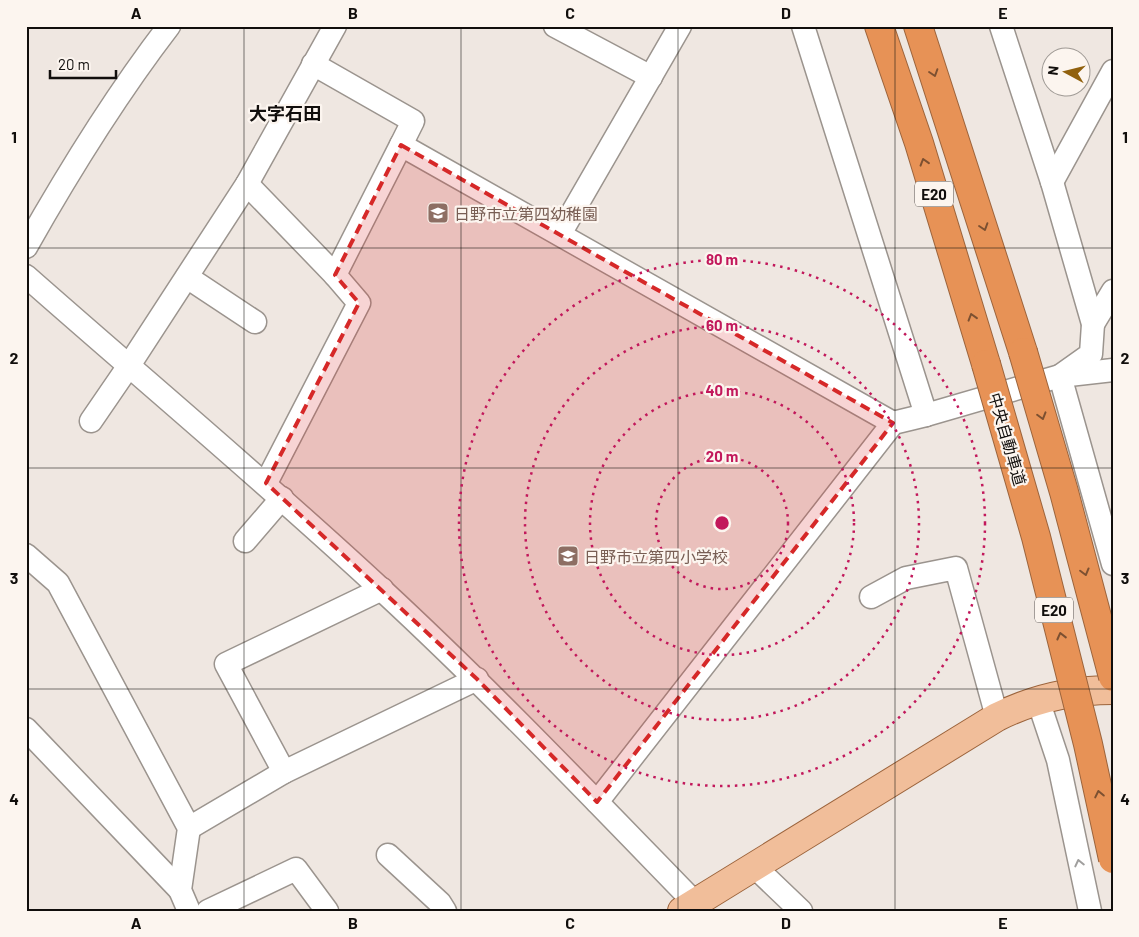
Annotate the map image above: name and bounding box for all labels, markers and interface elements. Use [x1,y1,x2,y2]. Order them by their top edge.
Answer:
text: A [131,3,142,22]
text: B [348,3,358,22]
text: C [565,3,575,22]
text: D [781,3,791,22]
text: E [998,3,1008,22]
scale bar [50,48,116,80]
north arrow [1042,48,1092,98]
text: 20 m [58,55,90,73]
text: N [1044,65,1062,76]
one-way arrow [928,68,938,76]
district label: 大字石田 [249,102,321,124]
text: 1 [11,127,17,146]
text: 1 [1122,127,1128,146]
one-way arrow [920,158,930,166]
road number: E20 [915,182,953,206]
school or university icon: 日野市立第四幼稚園 [426,201,450,225]
place label: 日野市立第四幼稚園 [454,204,598,223]
one-way arrow [978,223,988,231]
text: 80 m [706,250,738,268]
one-way arrow [967,313,977,322]
text: 60 m [706,316,738,334]
text: 2 [10,348,19,367]
text: 2 [1121,348,1130,367]
text: 40 m [705,381,739,399]
street label: 中央自動車道 [986,390,1030,488]
one-way arrow [1036,411,1046,419]
text: 20 m [706,447,738,465]
centre of rings [713,514,731,532]
school or university icon: 日野市立第四小学校 [556,544,580,568]
place label: 日野市立第四小学校 [584,547,728,566]
text: 3 [10,568,18,587]
one-way arrow [1079,568,1090,577]
text: 3 [1121,568,1129,587]
road number: E20 [1035,598,1073,622]
one-way arrow [1056,632,1067,641]
text: 4 [9,789,19,808]
text: 4 [1120,789,1130,808]
one-way arrow [1094,790,1105,798]
one-way arrow [1074,859,1085,868]
text: A [131,913,142,932]
text: B [348,913,358,932]
text: C [565,913,575,932]
text: D [781,913,791,932]
text: E [998,913,1008,932]

